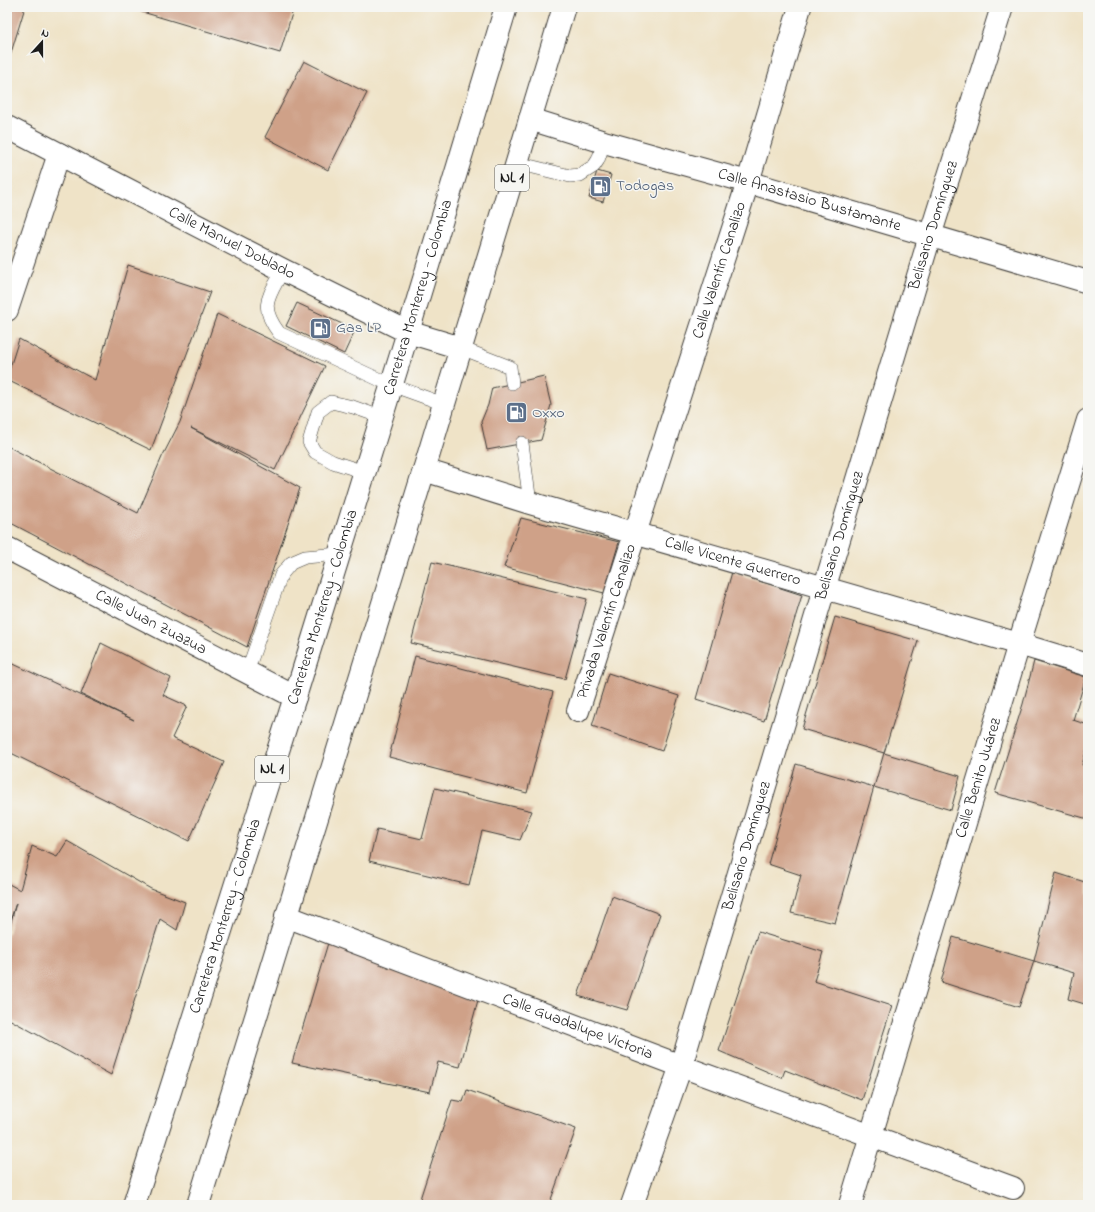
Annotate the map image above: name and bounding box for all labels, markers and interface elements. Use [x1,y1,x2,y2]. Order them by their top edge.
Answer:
north arrow [22,22,62,62]
text: N [39,25,52,42]
street label: Belisario Domínguez [902,158,965,294]
street label: Calle Anastasio Bustamante [715,162,905,239]
road number: NL 1 [495,165,529,191]
fuel station icon: Todogas [587,173,613,199]
place label: Todogas [616,174,674,198]
street label: Carretera Monterrey - Colombia [377,197,459,398]
street label: Calle Valentín Canalizo [686,199,753,342]
street label: Calle Manuel Doblado [164,201,299,286]
fuel station icon: Gas LP [307,315,333,341]
place label: Gas LP [336,316,382,340]
fuel station icon: Oxxo [503,400,529,426]
place label: Oxxo [532,401,565,425]
street label: Belisario Domínguez [809,468,871,604]
street label: Carretera Monterrey - Colombia [281,506,364,708]
street label: Calle Vicente Guerrero [662,530,804,592]
street label: Privada Valentín Canalizo [571,541,643,702]
street label: Calle Juan Zuazua [91,584,211,661]
street label: Calle Benito Juárez [949,715,1008,841]
road number: NL 1 [255,756,289,782]
street label: Belisario Domínguez [716,778,778,915]
street label: Carretera Monterrey - Colombia [183,816,268,1017]
street label: Calle Guadalupe Victoria [499,987,657,1066]

